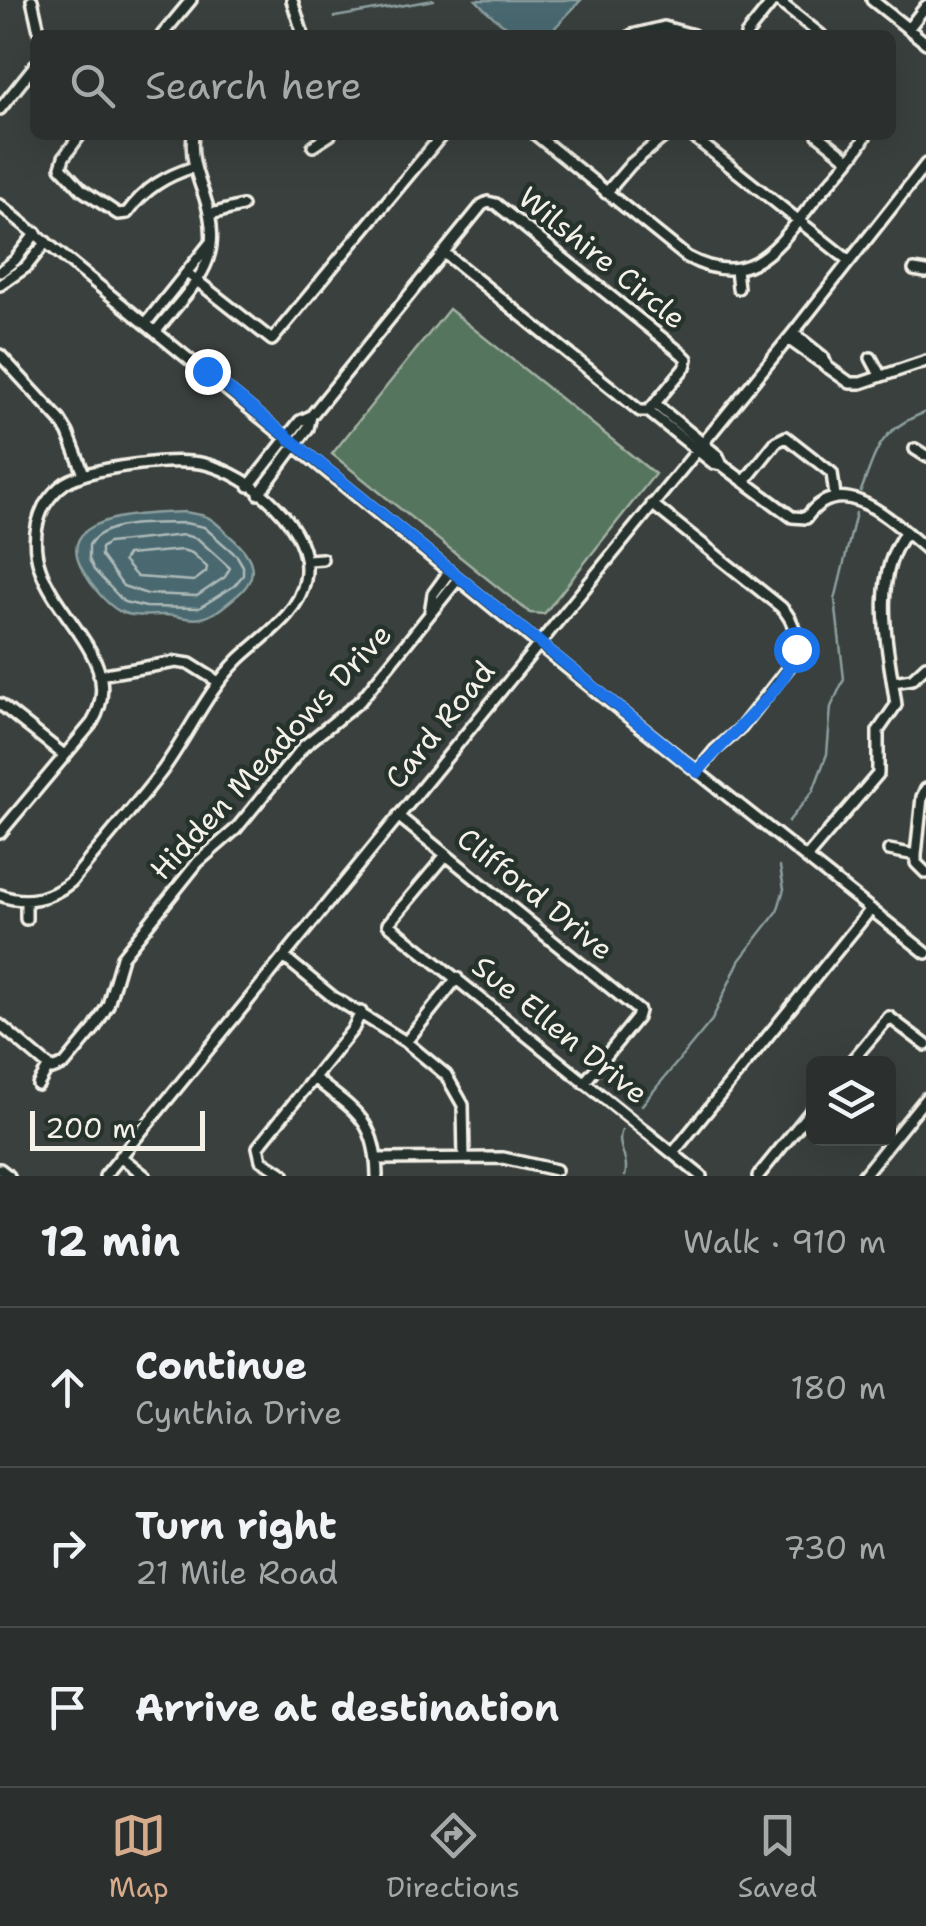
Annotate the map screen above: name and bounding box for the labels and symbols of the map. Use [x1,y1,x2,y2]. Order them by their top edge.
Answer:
street label: Wilshire Circle [510,177,695,338]
route end [185,349,231,395]
street label: Hidden Meadows Drive [141,614,401,889]
route start [774,627,820,673]
street label: Card Road [375,652,504,797]
street label: Clifford Drive [449,818,622,969]
street label: Sue Ellen Drive [464,946,657,1113]
scale bar [30,1106,205,1150]

